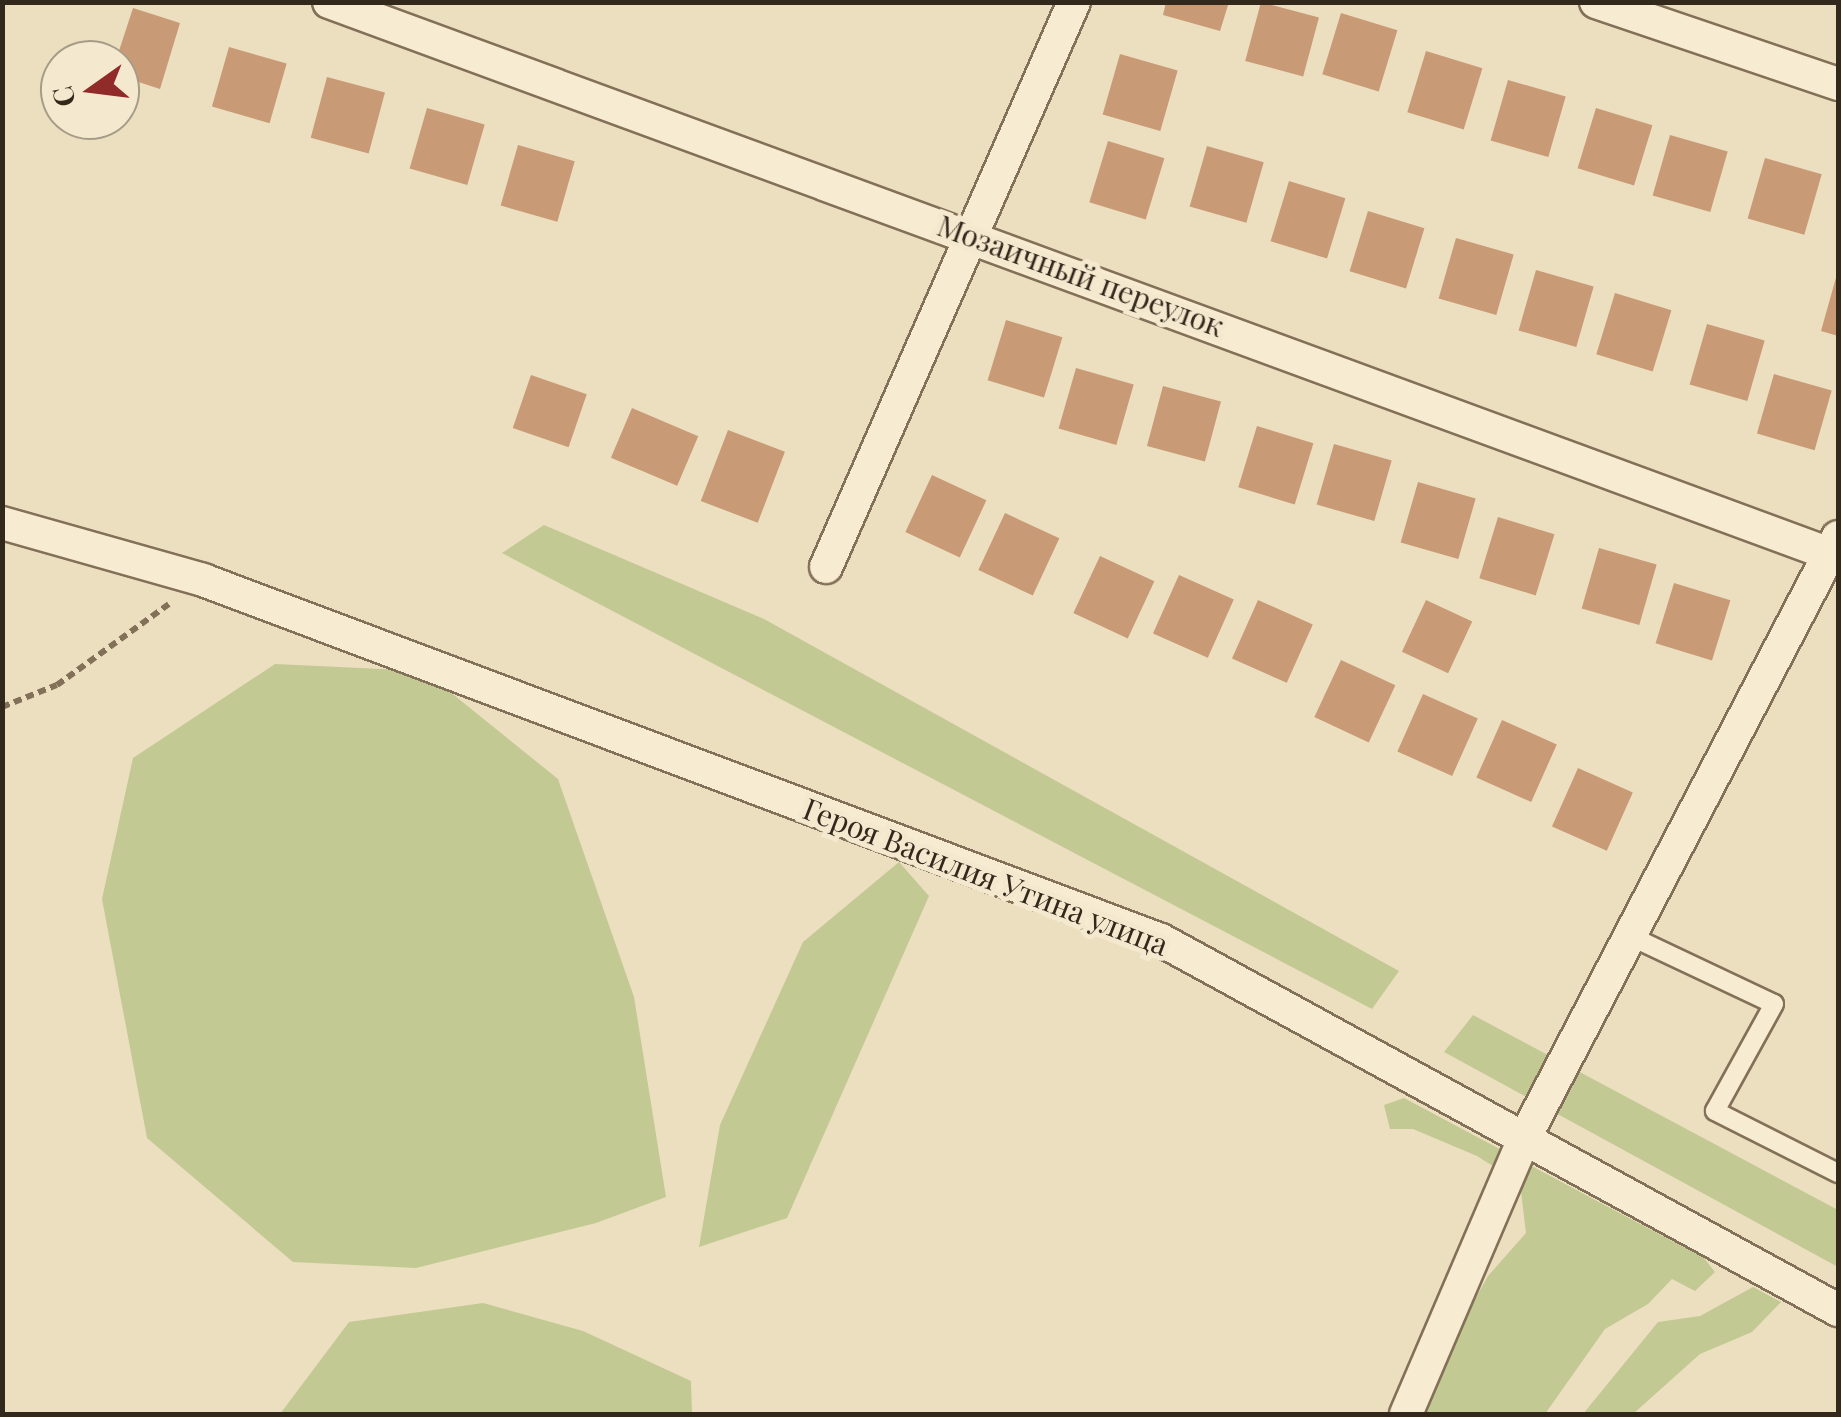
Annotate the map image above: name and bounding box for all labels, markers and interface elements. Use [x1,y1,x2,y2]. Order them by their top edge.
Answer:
north arrow [40,40,140,140]
text: С [42,83,83,111]
street label: Мозаичный переулок [933,206,1229,344]
street label: Героя Василия Утина улица [799,790,1173,962]

